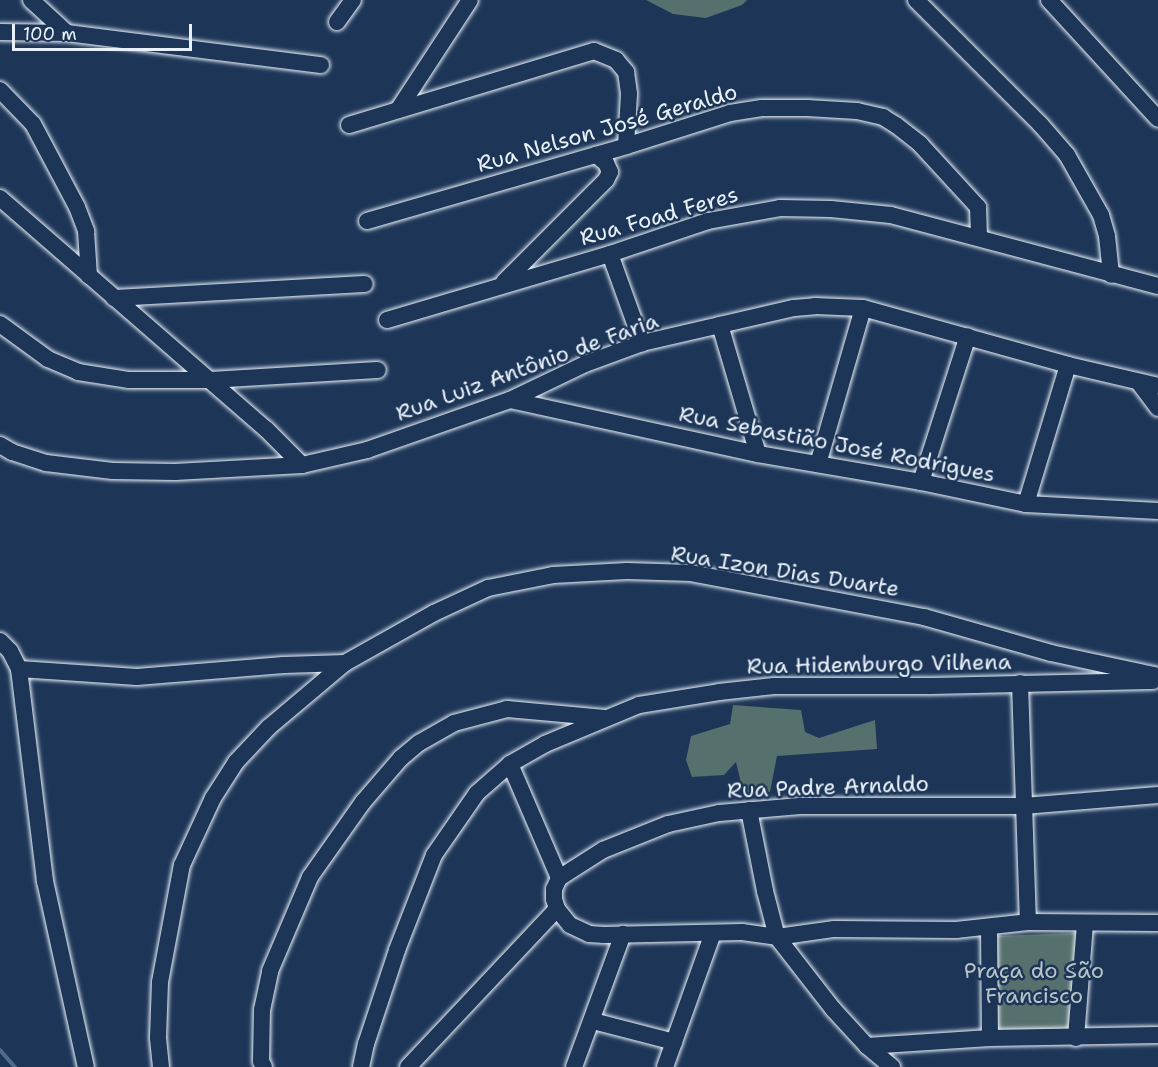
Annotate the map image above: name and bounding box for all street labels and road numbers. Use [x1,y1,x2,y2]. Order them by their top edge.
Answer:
street label: Rua Nelson José Geraldo [474,78,740,178]
street label: Rua Foad Feres [577,181,741,251]
street label: Rua Luiz Antônio de Faria [392,307,662,427]
street label: Rua Sebastião José Rodrigues [677,400,997,488]
street label: Rua Izon Dias Duarte [669,540,901,602]
street label: Rua Hidemburgo Vilhena [747,648,1011,680]
street label: Rua Padre Arnaldo [727,770,929,804]

